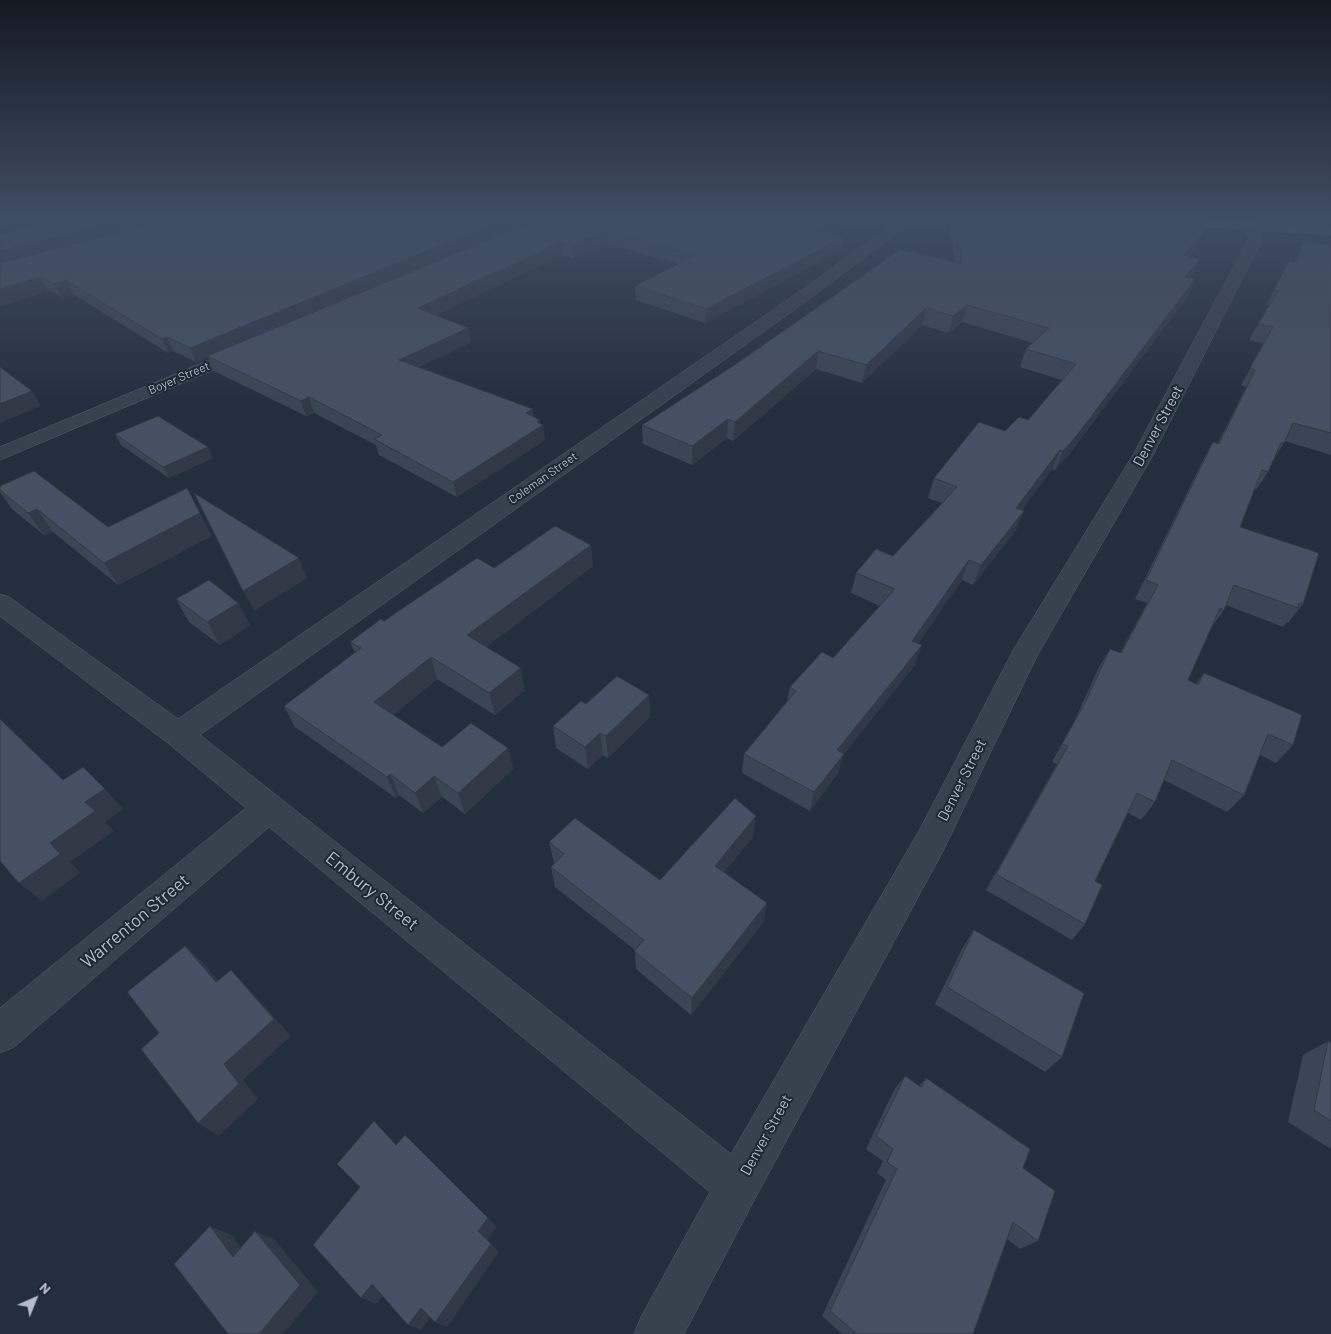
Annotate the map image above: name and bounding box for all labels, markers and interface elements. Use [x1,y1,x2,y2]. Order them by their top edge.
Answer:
street label: Boyer Street [146,359,212,397]
street label: Denver Street [1129,382,1187,470]
street label: Coleman Street [506,449,580,507]
street label: Denver Street [934,736,990,824]
street label: Embury Street [321,847,423,935]
street label: Warrenton Street [76,869,194,973]
street label: Denver Street [736,1092,796,1178]
north arrow [10,1274,60,1324]
text: N [37,1279,55,1297]

